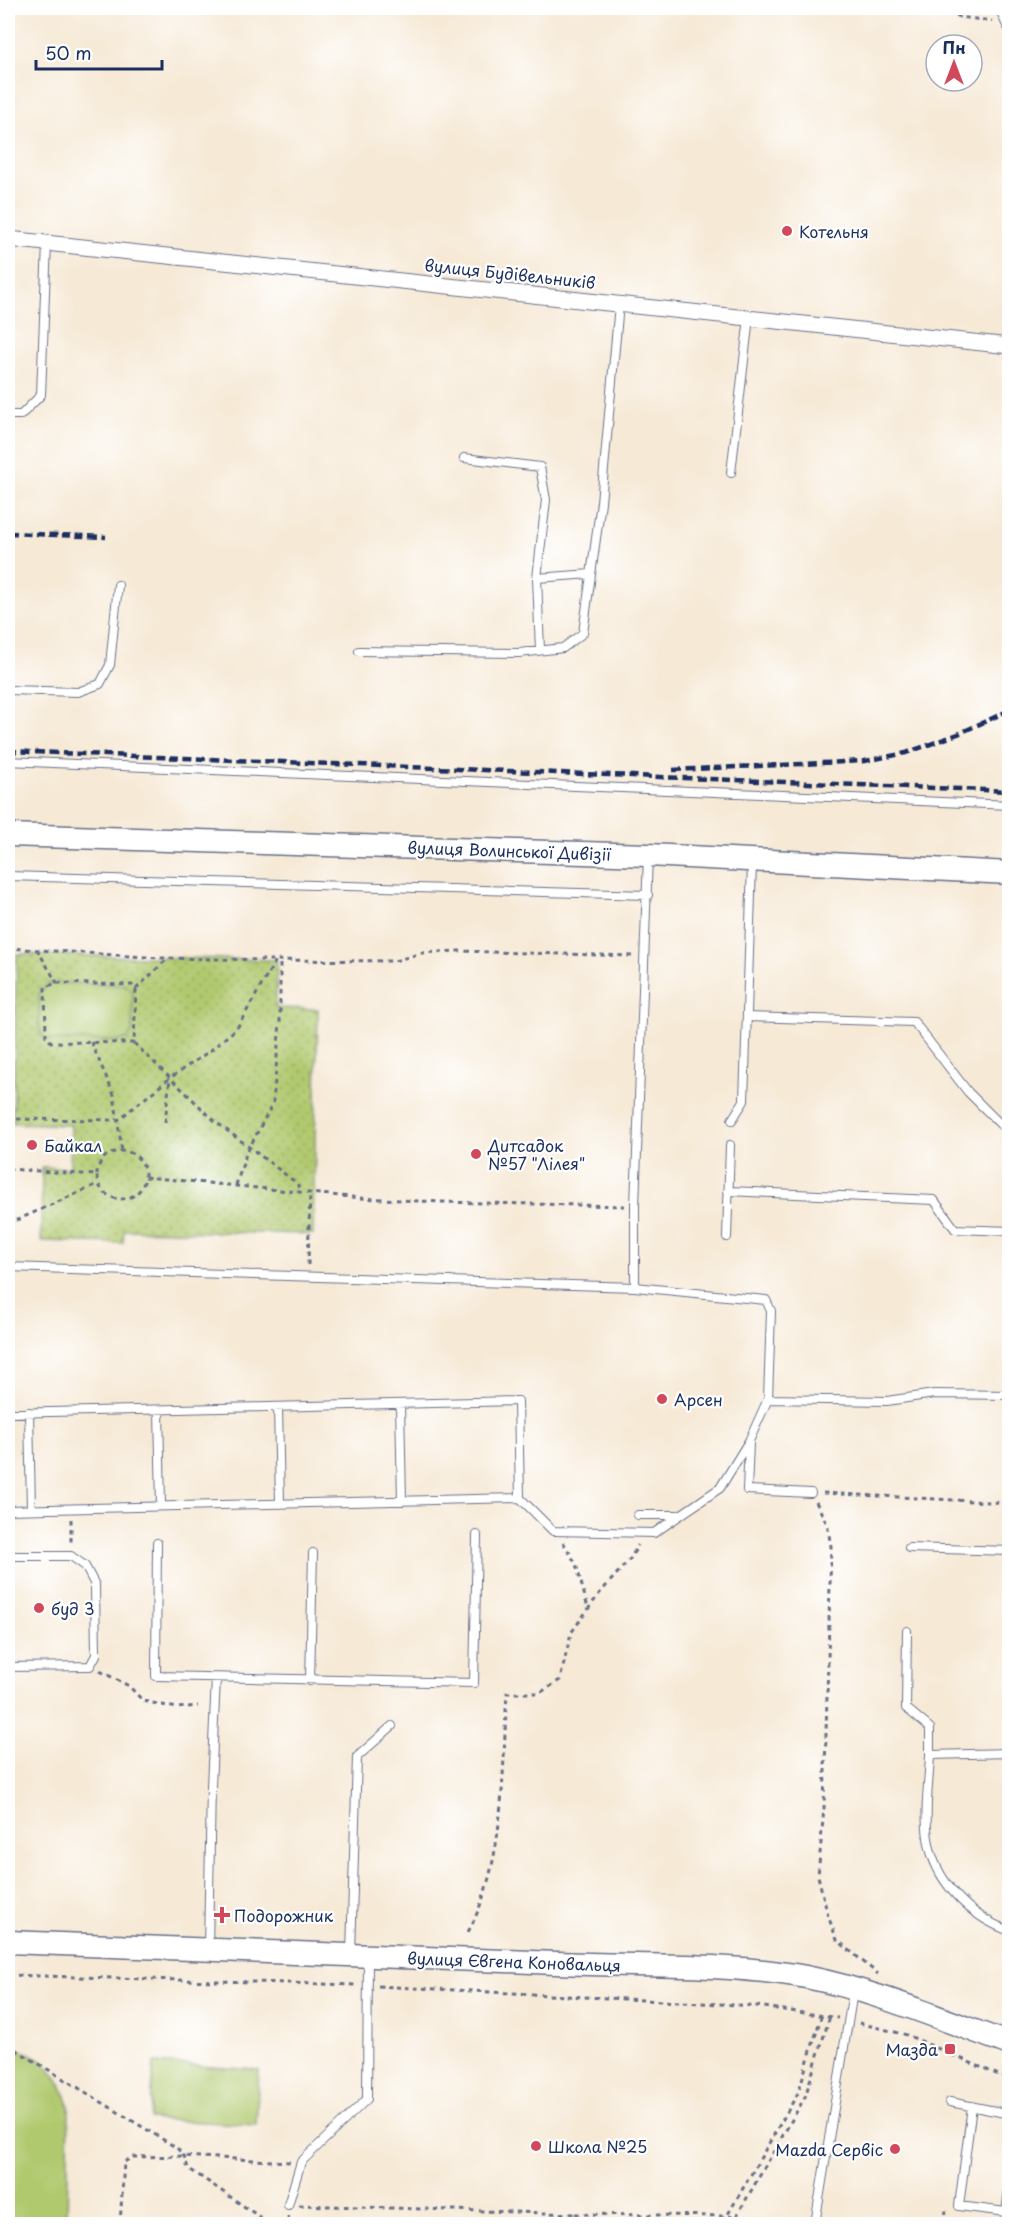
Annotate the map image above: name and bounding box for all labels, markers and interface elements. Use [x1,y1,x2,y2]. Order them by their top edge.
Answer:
scale bar [36,33,162,71]
north arrow [924,33,984,93]
text: Пн [942,35,966,59]
text: 50 m [45,39,92,66]
place label: Котельня [799,219,869,243]
marker: Котельня [780,224,794,238]
street label: вулиця Будівельників [423,252,597,294]
street label: вулиця Волинської Дивізії [407,834,612,866]
place label: Байкал [44,1133,102,1157]
place label: Дитсадок №57 "Лілея" [487,1133,585,1175]
marker: Байкал [25,1138,39,1152]
marker: Дитсадок №57 "Лілея" [469,1147,483,1161]
place label: Арсен [674,1387,723,1411]
marker: Арсен [655,1392,669,1406]
place label: буд 3 [51,1596,95,1620]
marker: буд 3 [32,1601,46,1615]
place label: Подорожник [234,1903,334,1927]
marker: Подорожник [215,1908,229,1922]
street label: вулиця Євгена Коновальця [407,1945,621,1977]
place label: Мазда [886,2037,938,2061]
marker: Мазда [943,2042,957,2056]
place label: Школа №25 [548,2134,647,2158]
place label: Mazda Сервіс [775,2137,883,2161]
marker: Школа №25 [529,2139,543,2153]
marker: Mazda Сервіс [888,2142,902,2156]

